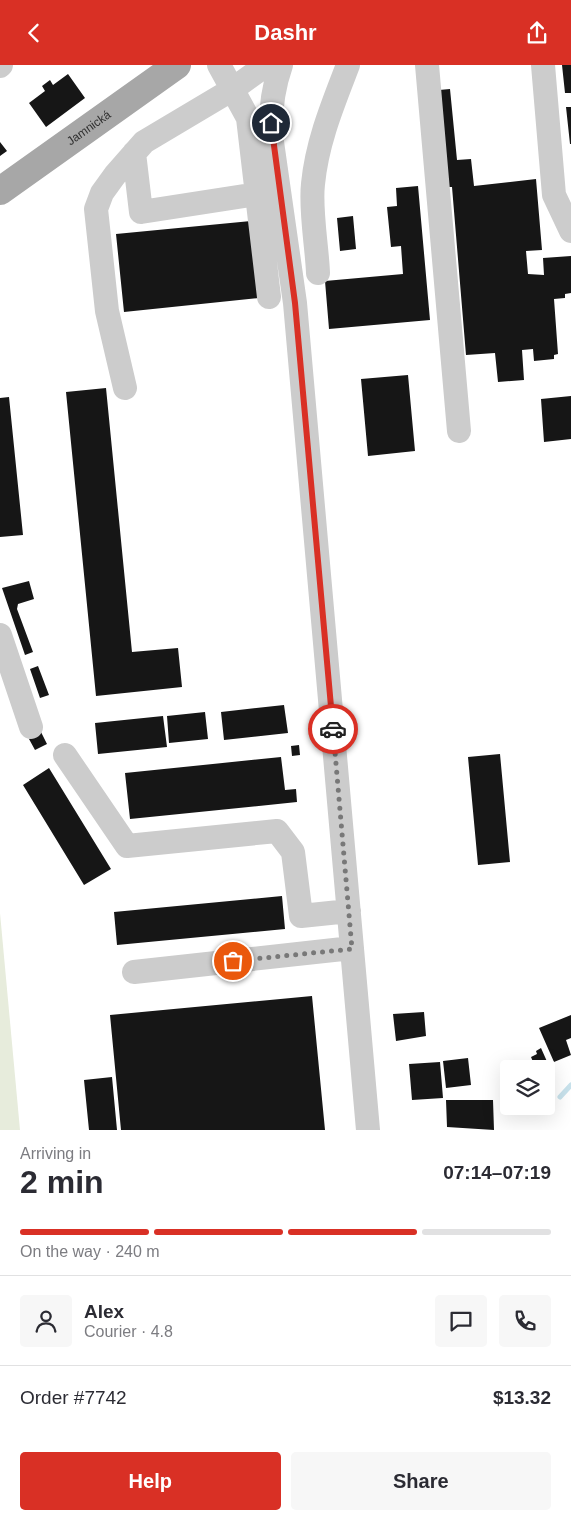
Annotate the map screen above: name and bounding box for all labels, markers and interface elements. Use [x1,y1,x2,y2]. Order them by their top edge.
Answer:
icon: back [20,19,48,47]
icon: share [523,19,551,47]
text: Dashr [254,20,317,45]
pin [250,102,292,144]
street label: Jamnická [64,107,114,148]
icon: home [257,109,285,137]
courier [308,704,358,754]
icon: car [319,715,347,743]
pin [212,940,254,982]
icon: bag [219,947,247,975]
map controls [500,1060,555,1115]
button: layers [500,1060,555,1115]
text: Arriving in [20,1145,91,1162]
text: 07:14–07:19 [443,1162,551,1183]
text: 2 min [20,1164,104,1200]
text: On the way · 240 m [20,1243,160,1260]
button: person [20,1295,72,1347]
button: chat [435,1295,487,1347]
button: phone [499,1295,551,1347]
text: Alex [84,1301,124,1322]
text: Courier · 4.8 [84,1323,173,1340]
text: Order #7742 [20,1387,127,1408]
text: $13.32 [493,1387,551,1408]
button: Help [20,1452,281,1510]
button: Share [291,1452,551,1510]

